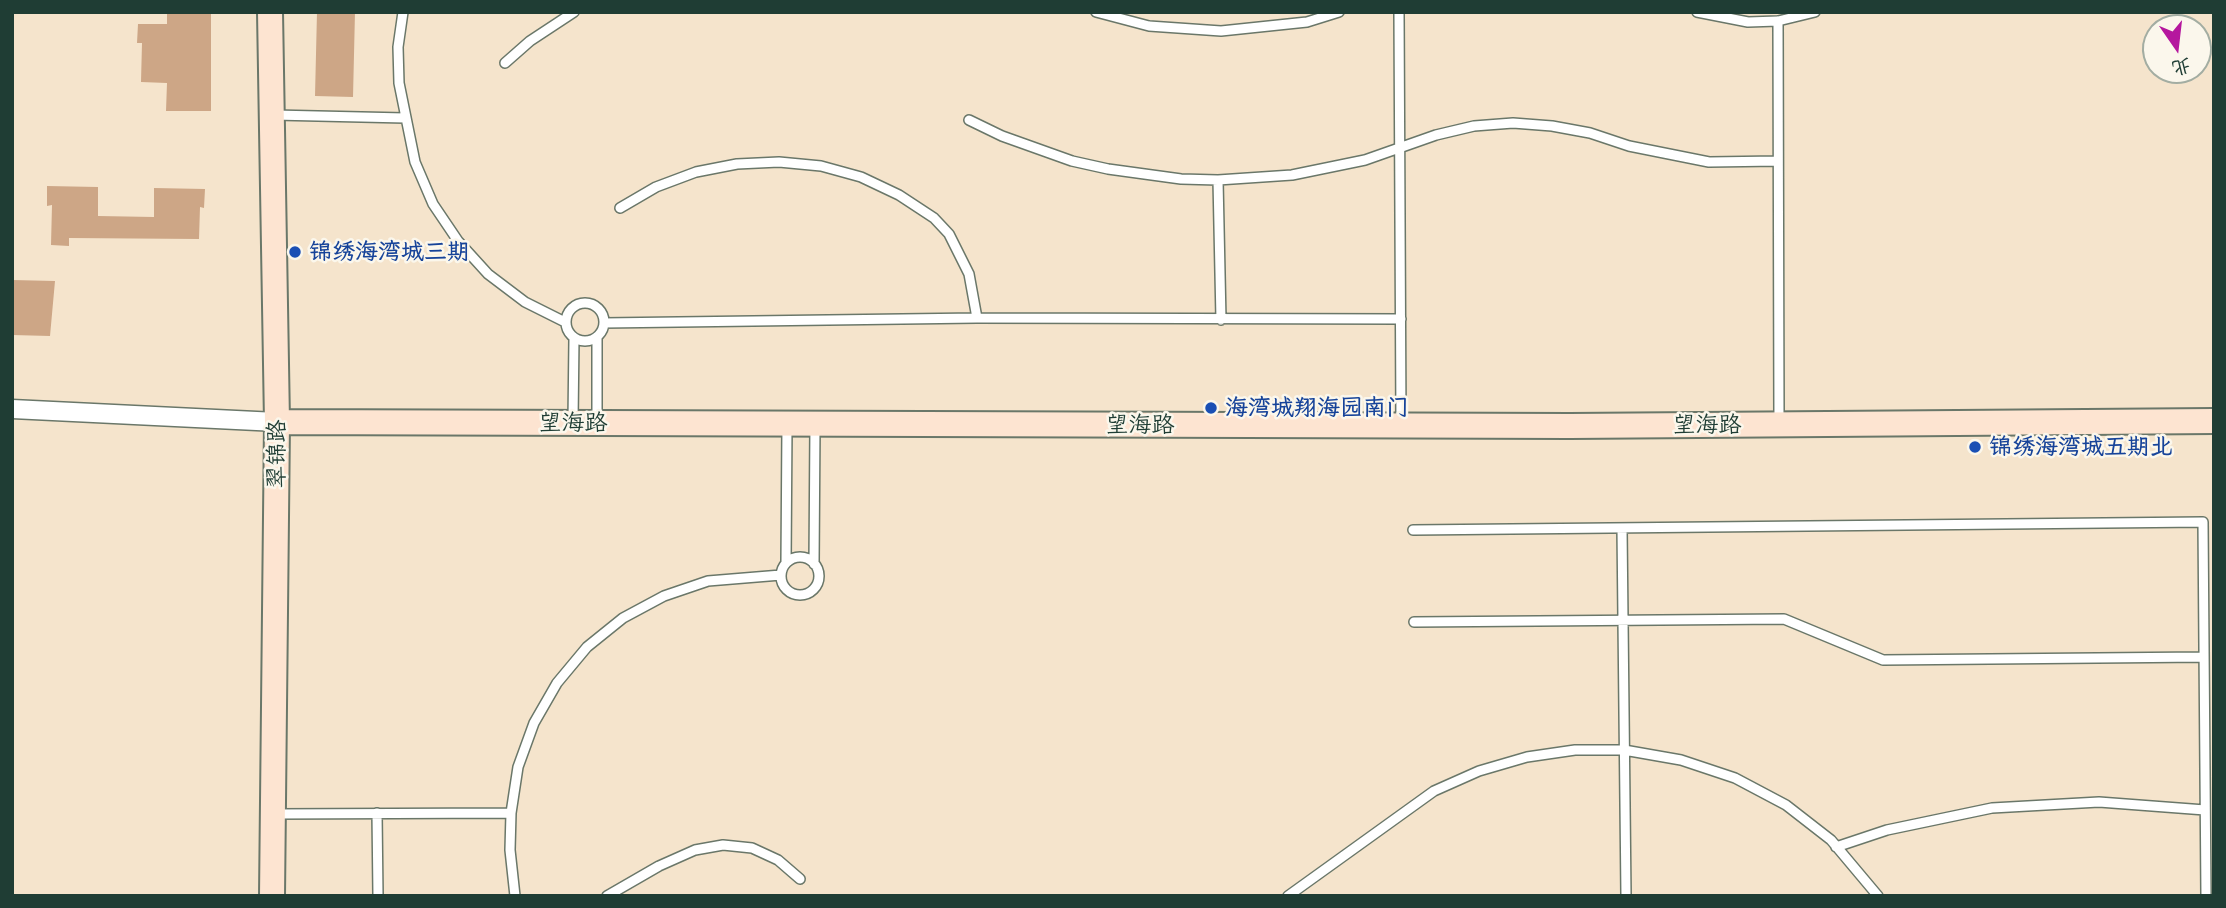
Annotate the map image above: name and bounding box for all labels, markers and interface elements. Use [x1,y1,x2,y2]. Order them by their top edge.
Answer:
north arrow [2142,14,2212,84]
text: 北 [2169,53,2194,82]
place label: 锦绣海湾城三期 [309,238,470,266]
marker: 锦绣海湾城三期 [287,244,303,260]
place label: 海湾城翔海园南门 [1225,394,1409,422]
marker: 海湾城翔海园南门 [1203,400,1219,416]
street label: 望海路 [539,409,607,437]
street label: 望海路 [1106,411,1174,439]
street label: 望海路 [1673,411,1741,439]
street label: 翠锦路 [263,420,291,488]
place label: 锦绣海湾城五期北 [1989,433,2173,461]
marker: 锦绣海湾城五期北 [1967,439,1983,455]

